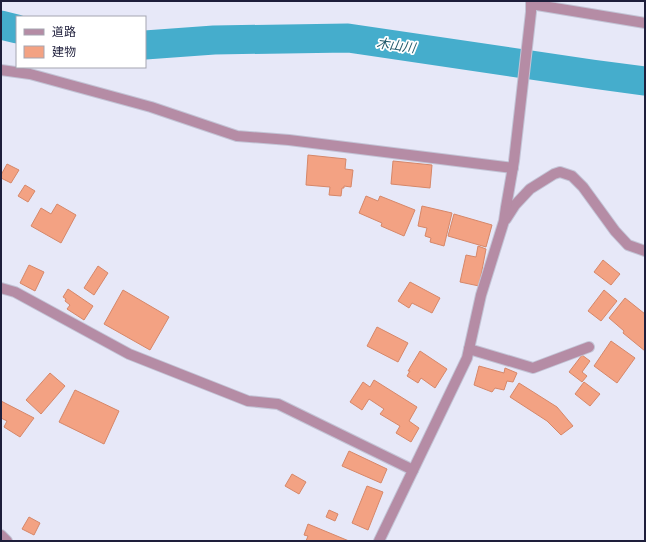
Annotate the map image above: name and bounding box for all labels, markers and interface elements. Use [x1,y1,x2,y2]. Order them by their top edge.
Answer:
legend [16,16,146,68]
text: 道路 [52,24,76,39]
water label: 木山川 [376,34,418,56]
text: 建物 [52,44,76,59]

